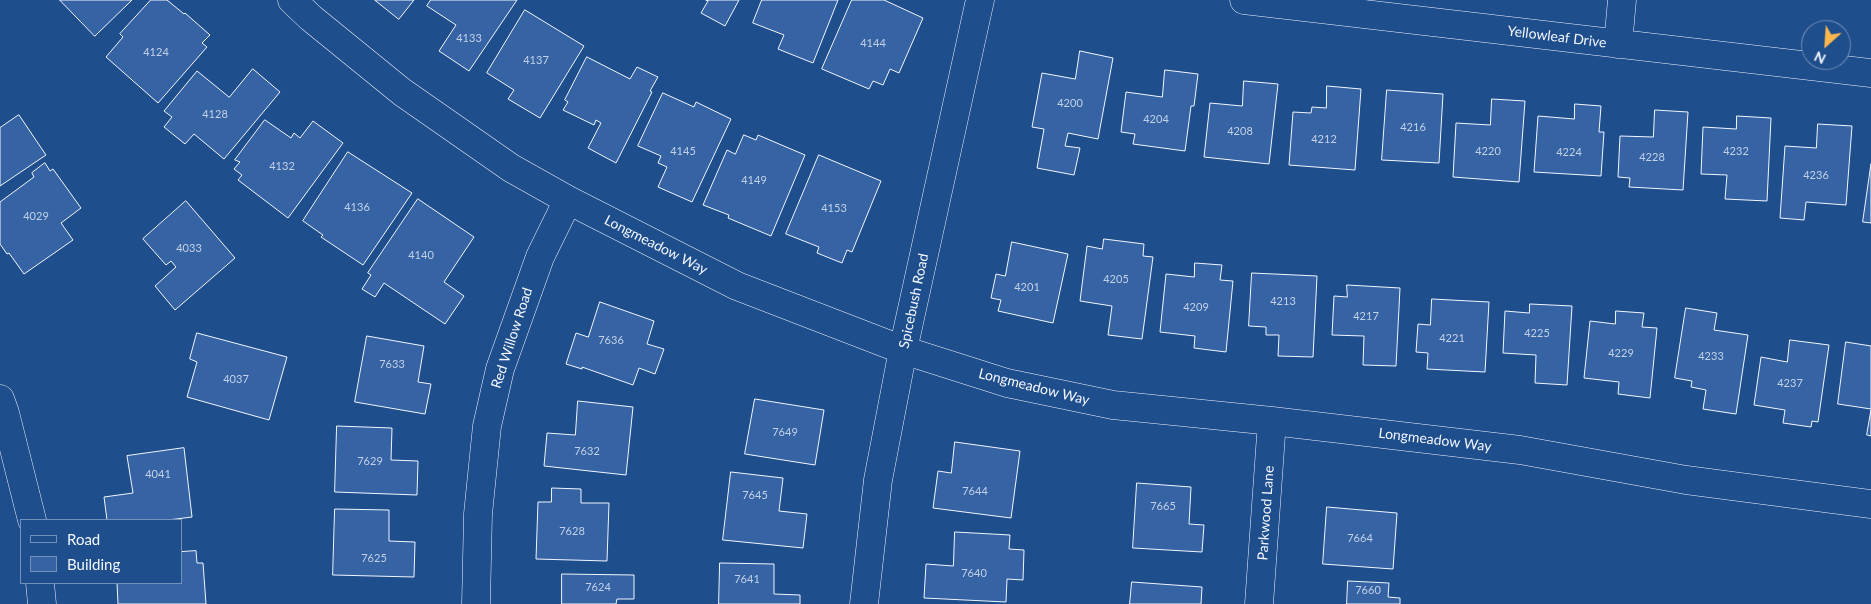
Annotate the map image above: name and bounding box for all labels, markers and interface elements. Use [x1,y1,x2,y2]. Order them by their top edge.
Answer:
north arrow [1801,20,1851,70]
street label: Yellowleaf Drive [1507,23,1607,51]
house number: 4133 [456,31,482,45]
house number: 4144 [860,36,886,50]
house number: 4124 [143,45,169,59]
text: N [1811,48,1828,68]
house number: 4137 [523,53,549,67]
house number: 4200 [1057,96,1083,110]
house number: 4128 [202,107,228,121]
house number: 4204 [1143,112,1169,126]
house number: 4216 [1400,120,1426,134]
house number: 4208 [1227,124,1253,138]
house number: 4212 [1311,132,1337,146]
house number: 4145 [670,144,696,158]
house number: 4220 [1475,144,1501,158]
house number: 4232 [1723,144,1749,158]
house number: 4224 [1556,145,1582,159]
house number: 4228 [1639,150,1665,164]
house number: 4132 [269,159,295,173]
house number: 4236 [1803,168,1829,182]
house number: 4149 [741,173,767,187]
house number: 4136 [344,200,370,214]
house number: 4153 [821,201,847,215]
house number: 4029 [23,209,49,223]
street label: Longmeadow Way [602,212,710,278]
house number: 4033 [176,241,202,255]
house number: 4140 [408,248,434,262]
street label: Spicebush Road [896,252,932,350]
house number: 4205 [1103,272,1129,286]
house number: 4201 [1014,280,1040,294]
street label: Red Willow Road [488,285,536,391]
house number: 4213 [1270,294,1296,308]
house number: 4209 [1183,300,1209,314]
house number: 4217 [1353,309,1379,323]
house number: 4225 [1524,326,1550,340]
house number: 4221 [1439,331,1465,345]
house number: 7636 [598,333,624,347]
house number: 4229 [1608,346,1634,360]
house number: 4233 [1698,349,1724,363]
house number: 7633 [379,357,405,371]
street label: Longmeadow Way [977,365,1091,409]
house number: 4037 [223,372,249,386]
house number: 4237 [1777,376,1803,390]
house number: 7649 [772,425,798,439]
street label: Longmeadow Way [1378,425,1492,455]
house number: 7632 [574,444,600,458]
house number: 7629 [357,454,383,468]
street label: Parkwood Lane [1254,465,1278,561]
house number: 4041 [145,467,171,481]
house number: 7644 [962,484,988,498]
house number: 7645 [742,488,768,502]
house number: 7665 [1150,499,1176,513]
legend [20,519,182,584]
house number: 7628 [559,524,585,538]
text: Road [67,530,100,548]
house number: 7664 [1347,531,1373,545]
house number: 7625 [361,551,387,565]
text: Building [67,555,120,573]
house number: 7640 [961,566,987,580]
house number: 7641 [734,572,760,586]
house number: 7624 [585,580,611,594]
house number: 7660 [1355,583,1381,597]

